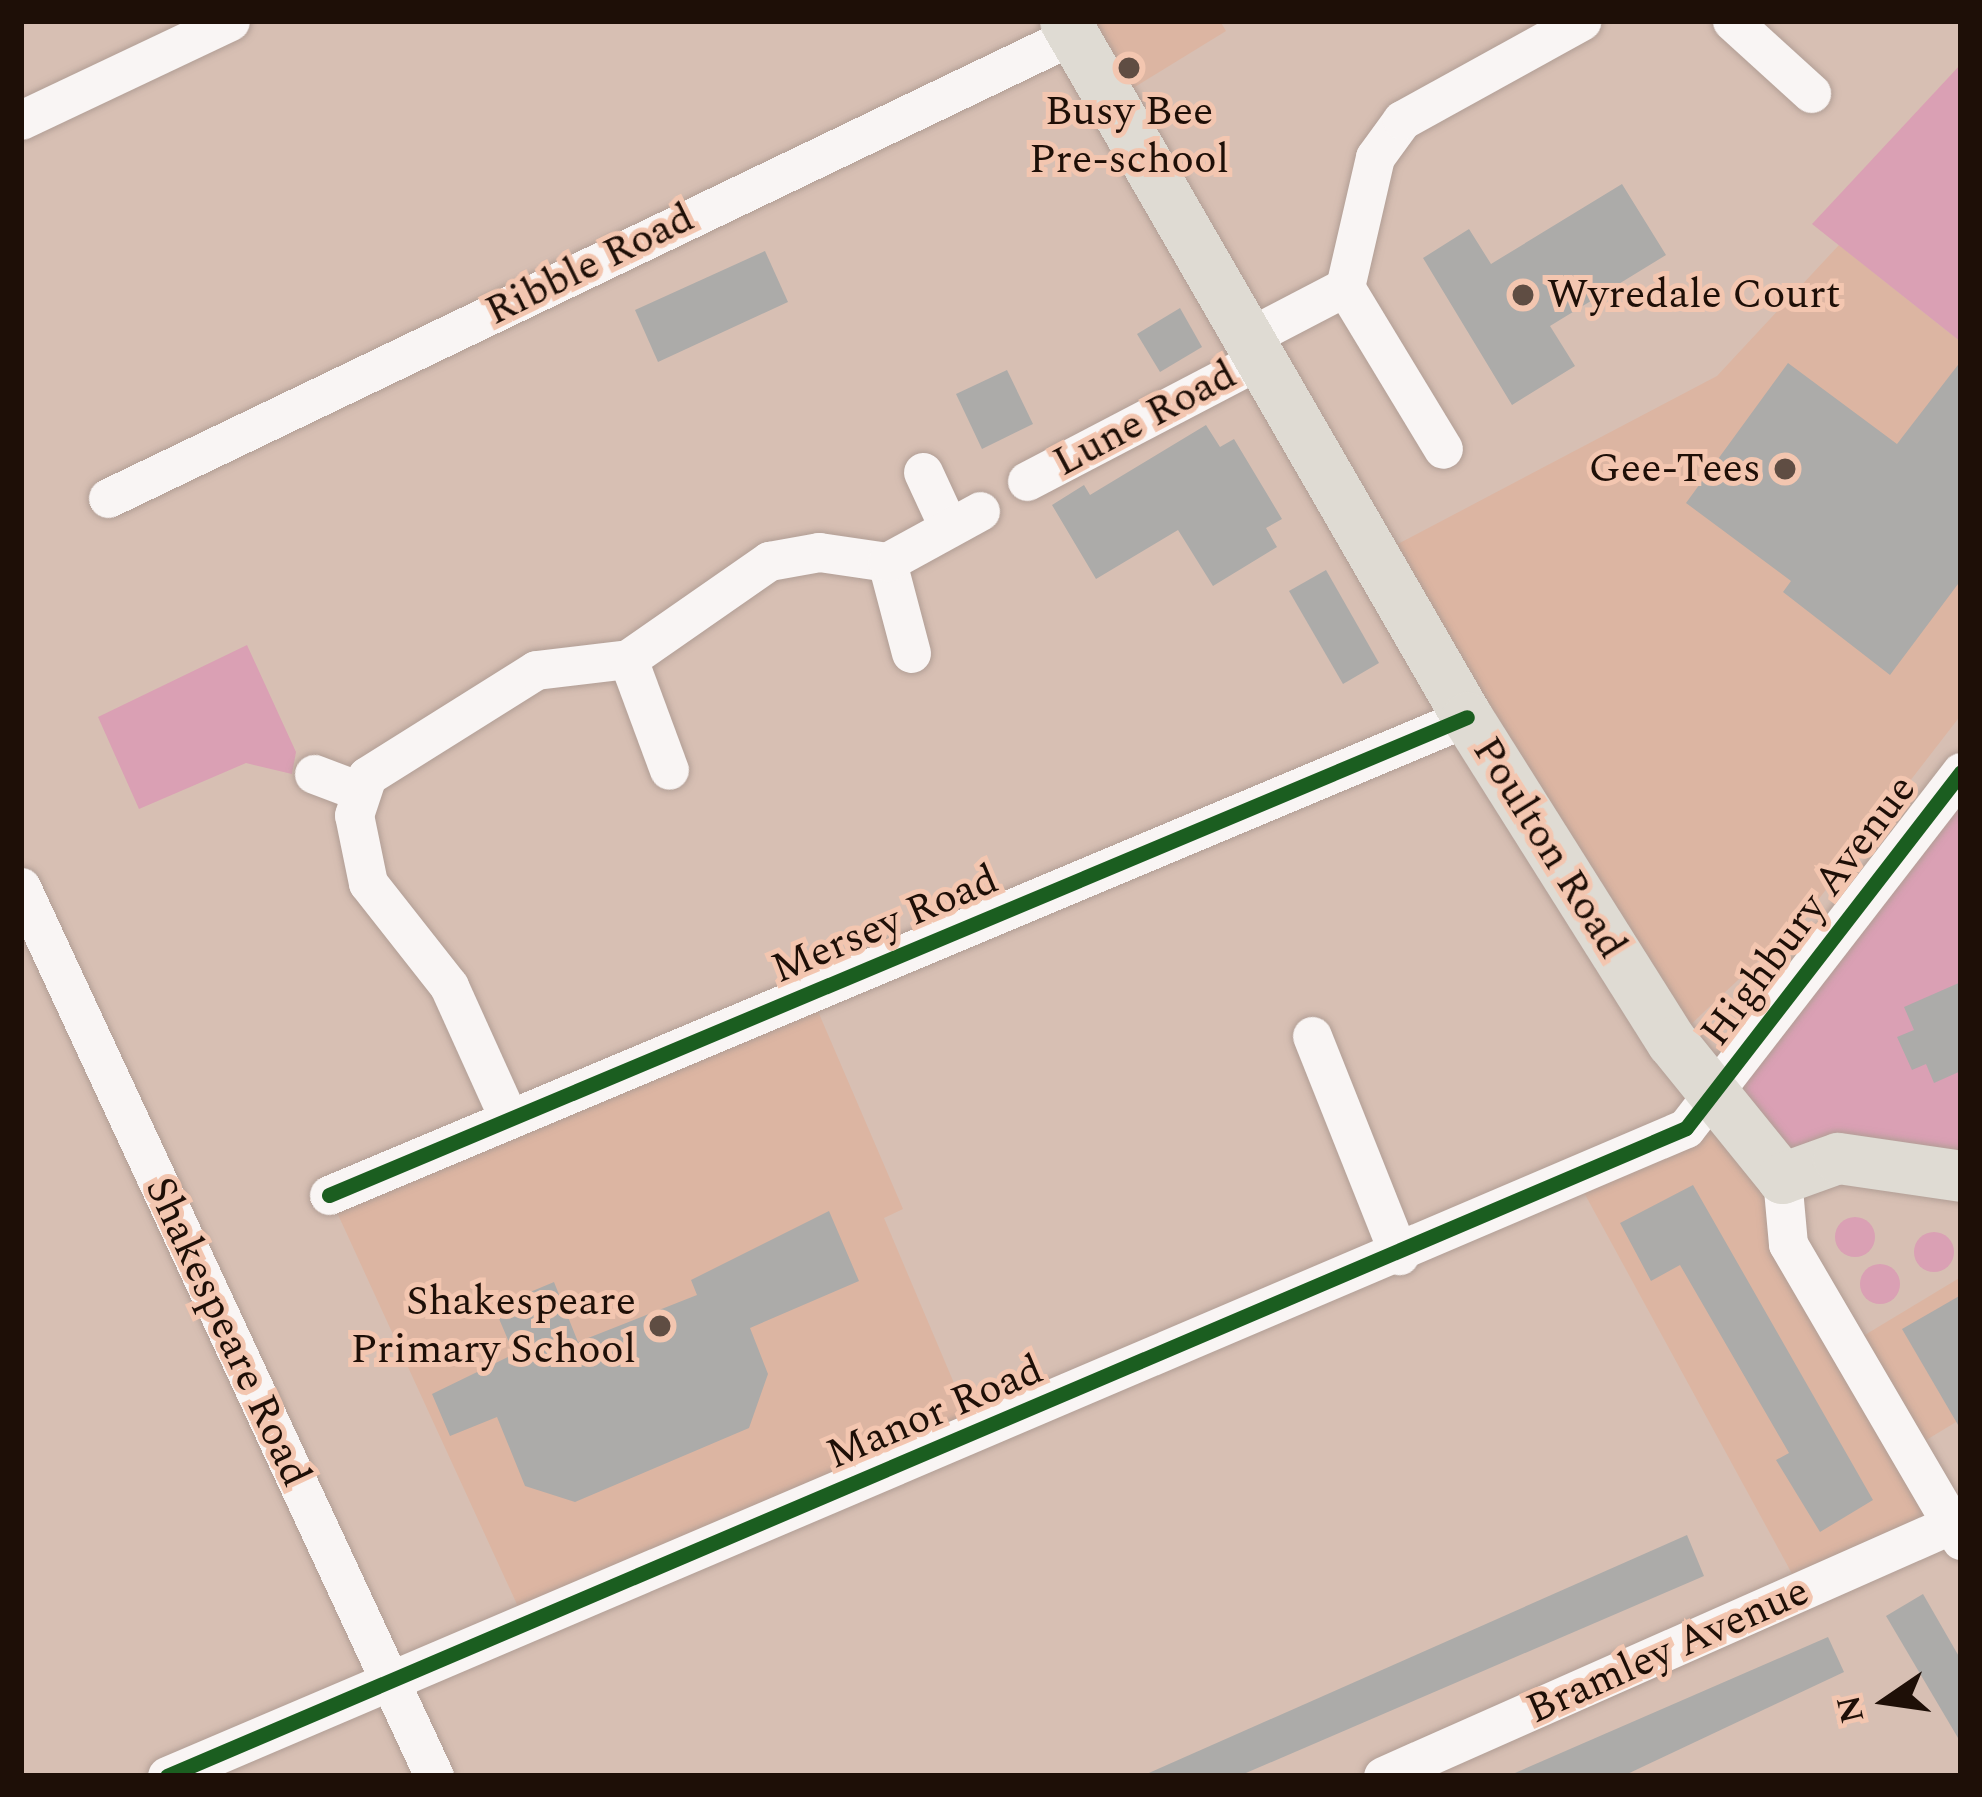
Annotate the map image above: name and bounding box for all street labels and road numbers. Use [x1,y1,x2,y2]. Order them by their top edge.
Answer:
street label: Ribble Road [478,193,702,337]
street label: Lune Road [1045,350,1245,488]
street label: Poulton Road [1461,728,1637,968]
street label: Highbury Avenue [1691,765,1927,1057]
street label: Mersey Road [764,855,1006,995]
street label: Shakespeare Road [133,1169,321,1495]
street label: Manor Road [819,1345,1051,1481]
street label: Bramley Avenue [1519,1566,1817,1736]

